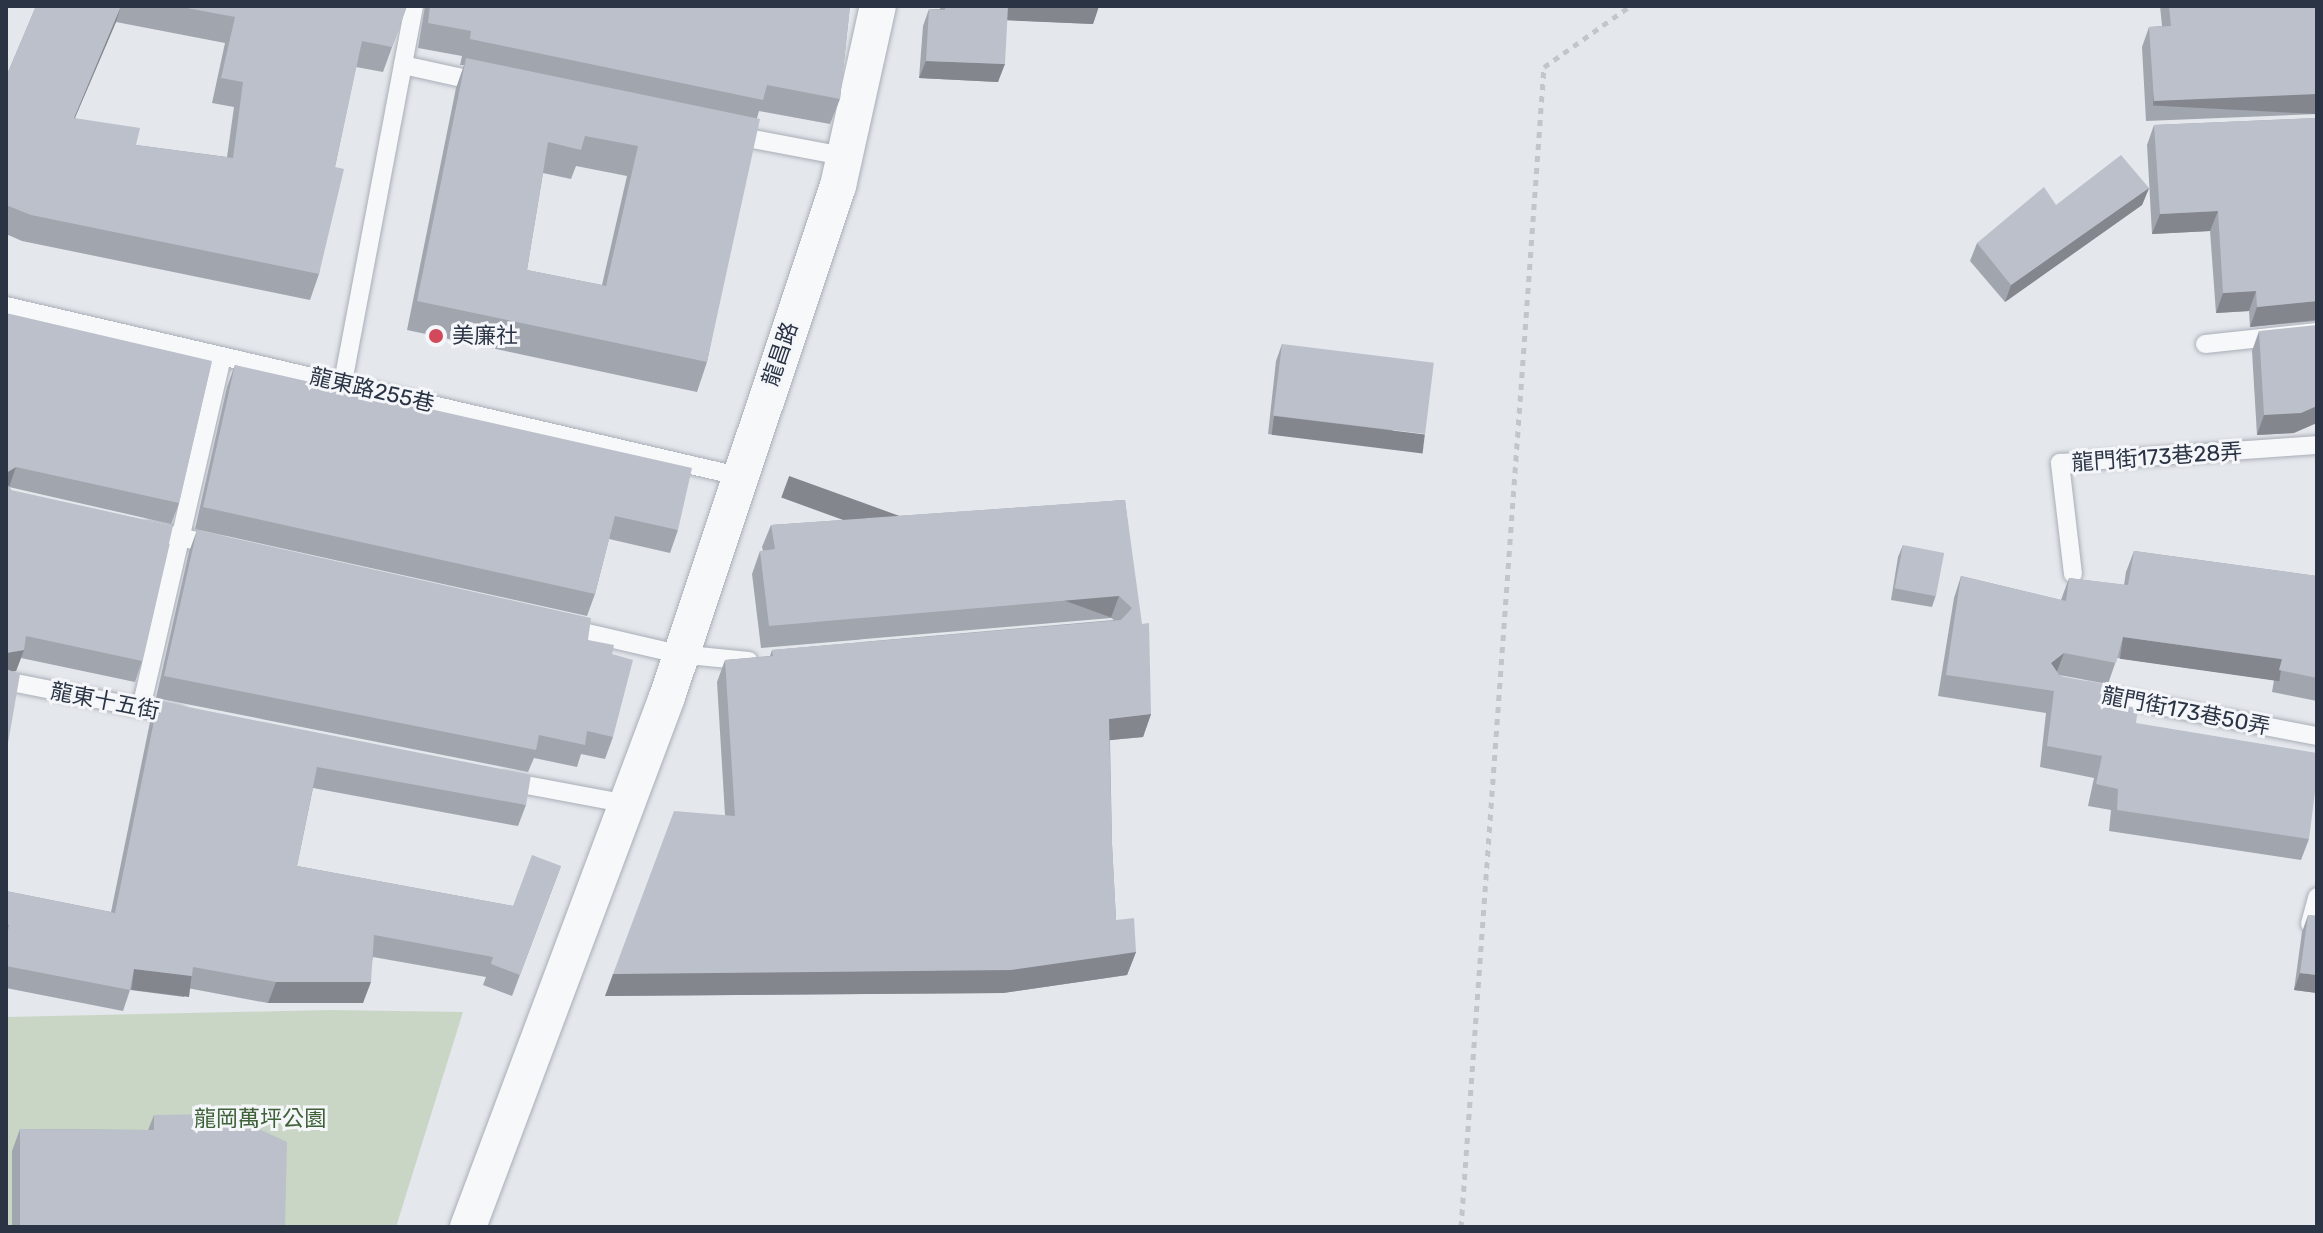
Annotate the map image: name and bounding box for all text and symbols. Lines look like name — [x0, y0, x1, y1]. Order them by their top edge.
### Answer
street label: 龍昌路 — [757, 319, 803, 389]
place label: 美廉社 — [452, 323, 518, 349]
marker: 美廉社 — [427, 327, 445, 345]
street label: 龍東路255巷 — [307, 363, 437, 417]
street label: 龍門街173巷28弄 — [2071, 438, 2243, 476]
street label: 龍東十五街 — [48, 678, 162, 724]
street label: 龍門街173巷50弄 — [2100, 682, 2272, 740]
park label: 龍岡萬坪公園 — [194, 1106, 326, 1132]

